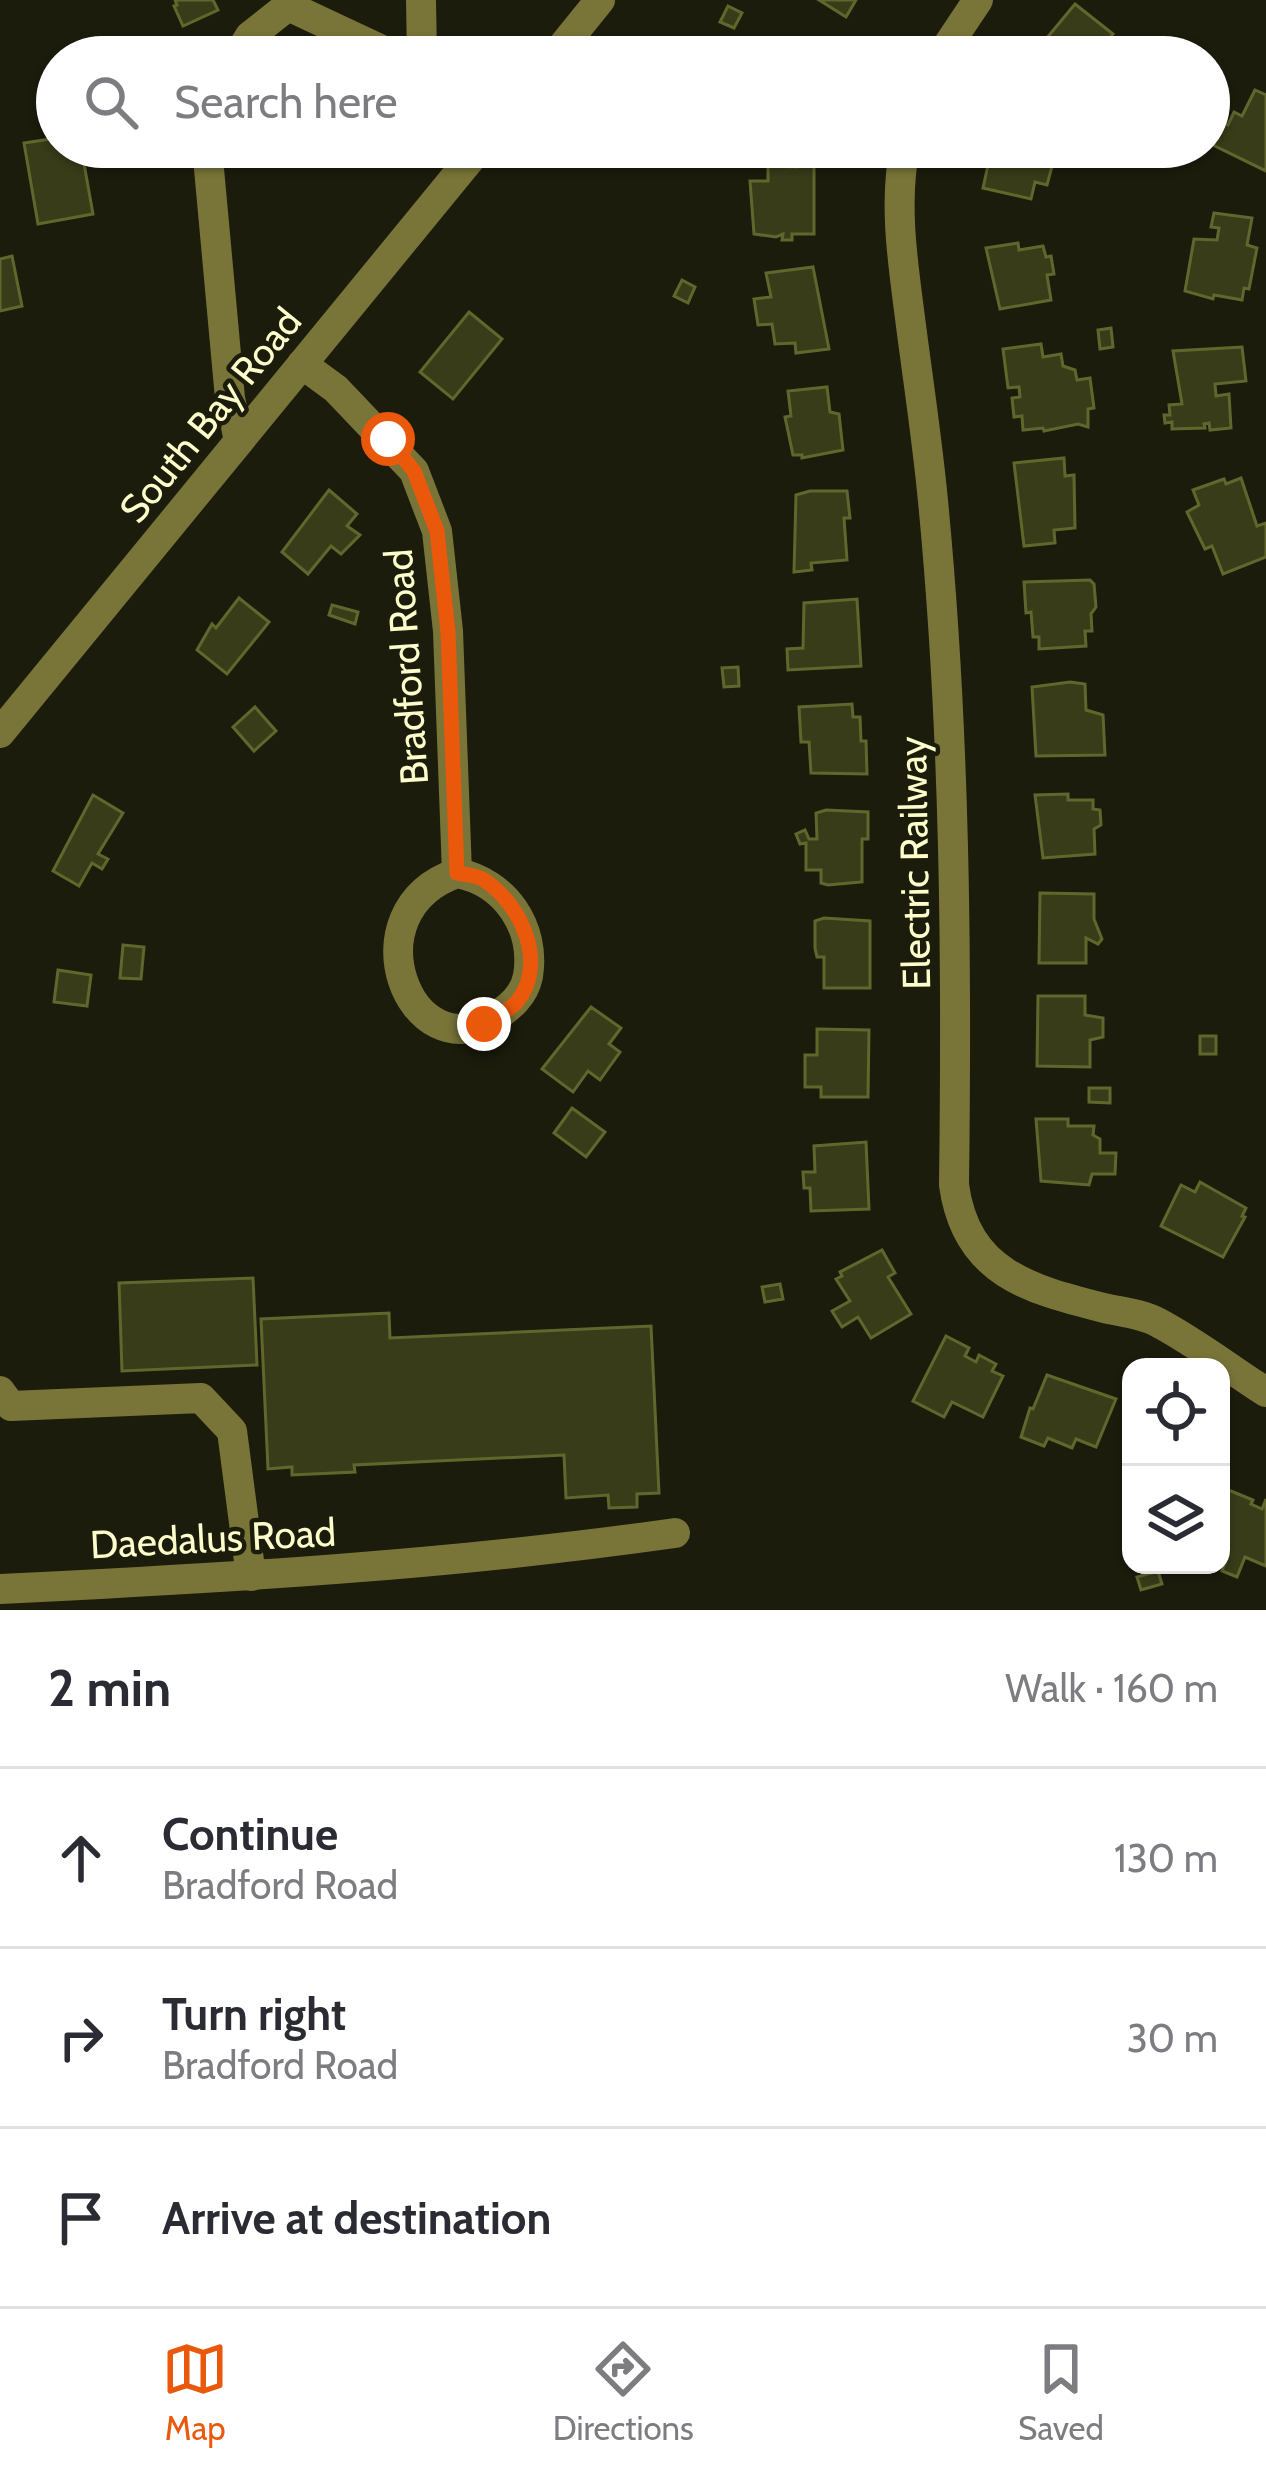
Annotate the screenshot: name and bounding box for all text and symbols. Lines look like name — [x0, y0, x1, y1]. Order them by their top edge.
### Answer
search box — [36, 36, 1230, 168]
icon: search — [78, 69, 144, 135]
text: Search here — [174, 75, 398, 129]
street label: South Bay Road — [109, 298, 311, 532]
route start — [361, 412, 415, 466]
street label: Bradford Road — [374, 547, 438, 787]
street label: Electric Railway — [888, 736, 940, 990]
route end — [457, 997, 511, 1051]
map controls — [1122, 1358, 1230, 1574]
button: locate — [1122, 1358, 1230, 1466]
button: layers — [1122, 1466, 1230, 1574]
street label: Daedalus Road — [89, 1508, 337, 1568]
text: 2 min — [48, 1657, 171, 1719]
text: Walk · 160 m — [1005, 1664, 1218, 1712]
text: Continue — [162, 1807, 338, 1861]
icon: ahead — [48, 1825, 114, 1891]
text: 130 m — [1114, 1834, 1218, 1882]
text: Bradford Road — [162, 1861, 398, 1909]
text: Turn right — [162, 1987, 346, 2041]
icon: right — [48, 2005, 114, 2071]
text: 30 m — [1127, 2014, 1218, 2062]
text: Bradford Road — [162, 2041, 398, 2089]
icon: arrive — [48, 2185, 114, 2251]
text: Arrive at destination — [162, 2191, 551, 2245]
tab: Map — [162, 2336, 228, 2448]
tab: Directions — [553, 2336, 694, 2448]
tab: Saved — [1018, 2336, 1104, 2448]

